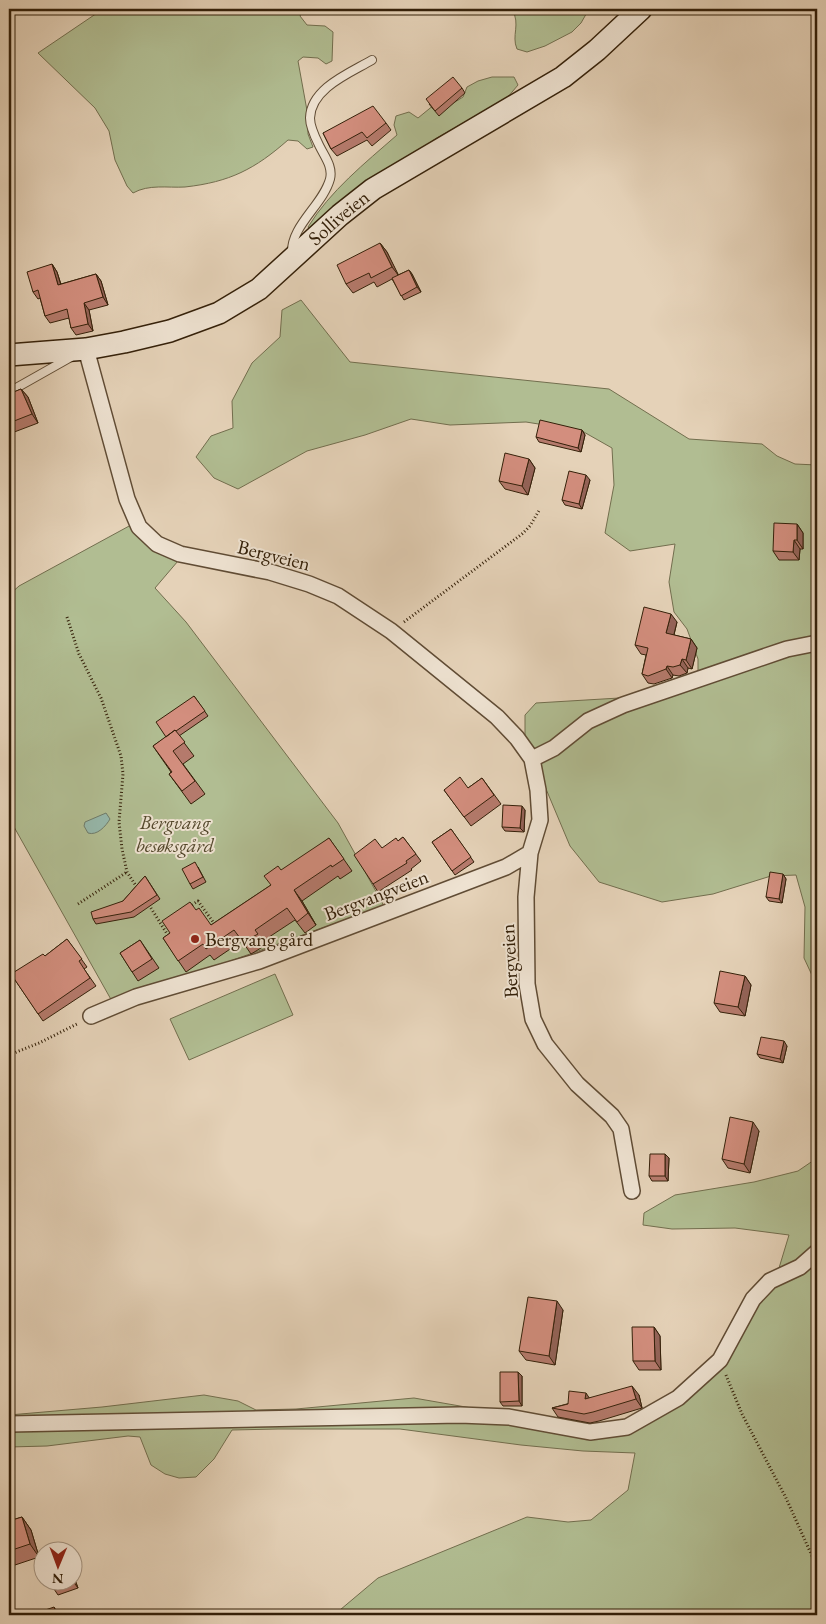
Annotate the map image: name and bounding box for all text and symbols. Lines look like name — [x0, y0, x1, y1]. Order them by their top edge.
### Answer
street label: Solliveien — [302, 184, 375, 251]
street label: Bergveien — [235, 533, 314, 577]
park label: Bergvang besøksgård — [136, 809, 215, 858]
street label: Bergvangveien — [320, 863, 432, 927]
street label: Bergveien — [494, 923, 524, 999]
place label: Bergvang gård — [205, 926, 314, 952]
marker: Bergvang gård — [189, 933, 201, 945]
north arrow — [32, 1542, 82, 1592]
text: N — [51, 1570, 64, 1588]

